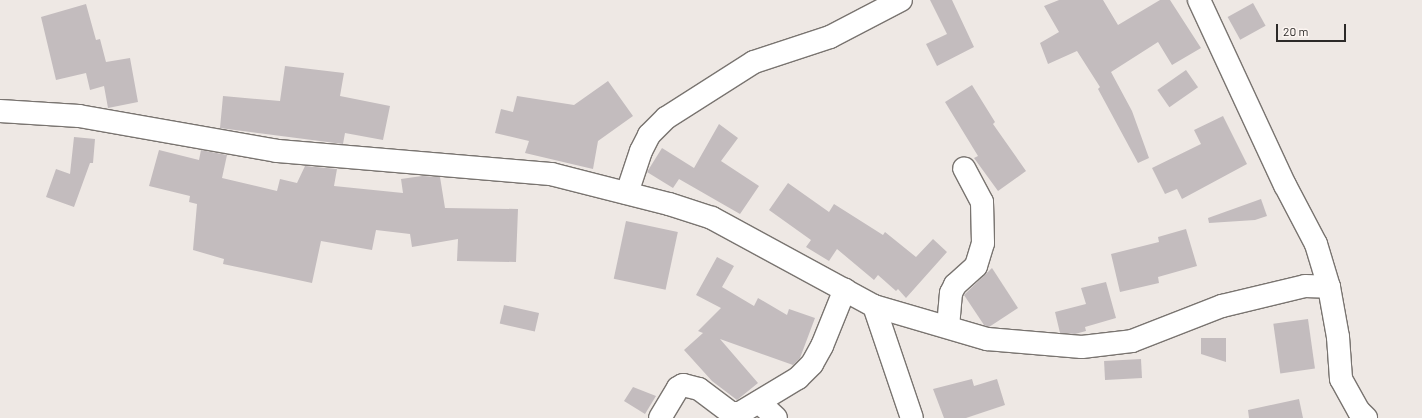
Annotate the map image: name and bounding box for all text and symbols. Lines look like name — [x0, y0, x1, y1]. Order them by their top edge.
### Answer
scale bar — [1278, 16, 1348, 42]
text: 20 m — [1283, 24, 1309, 38]

